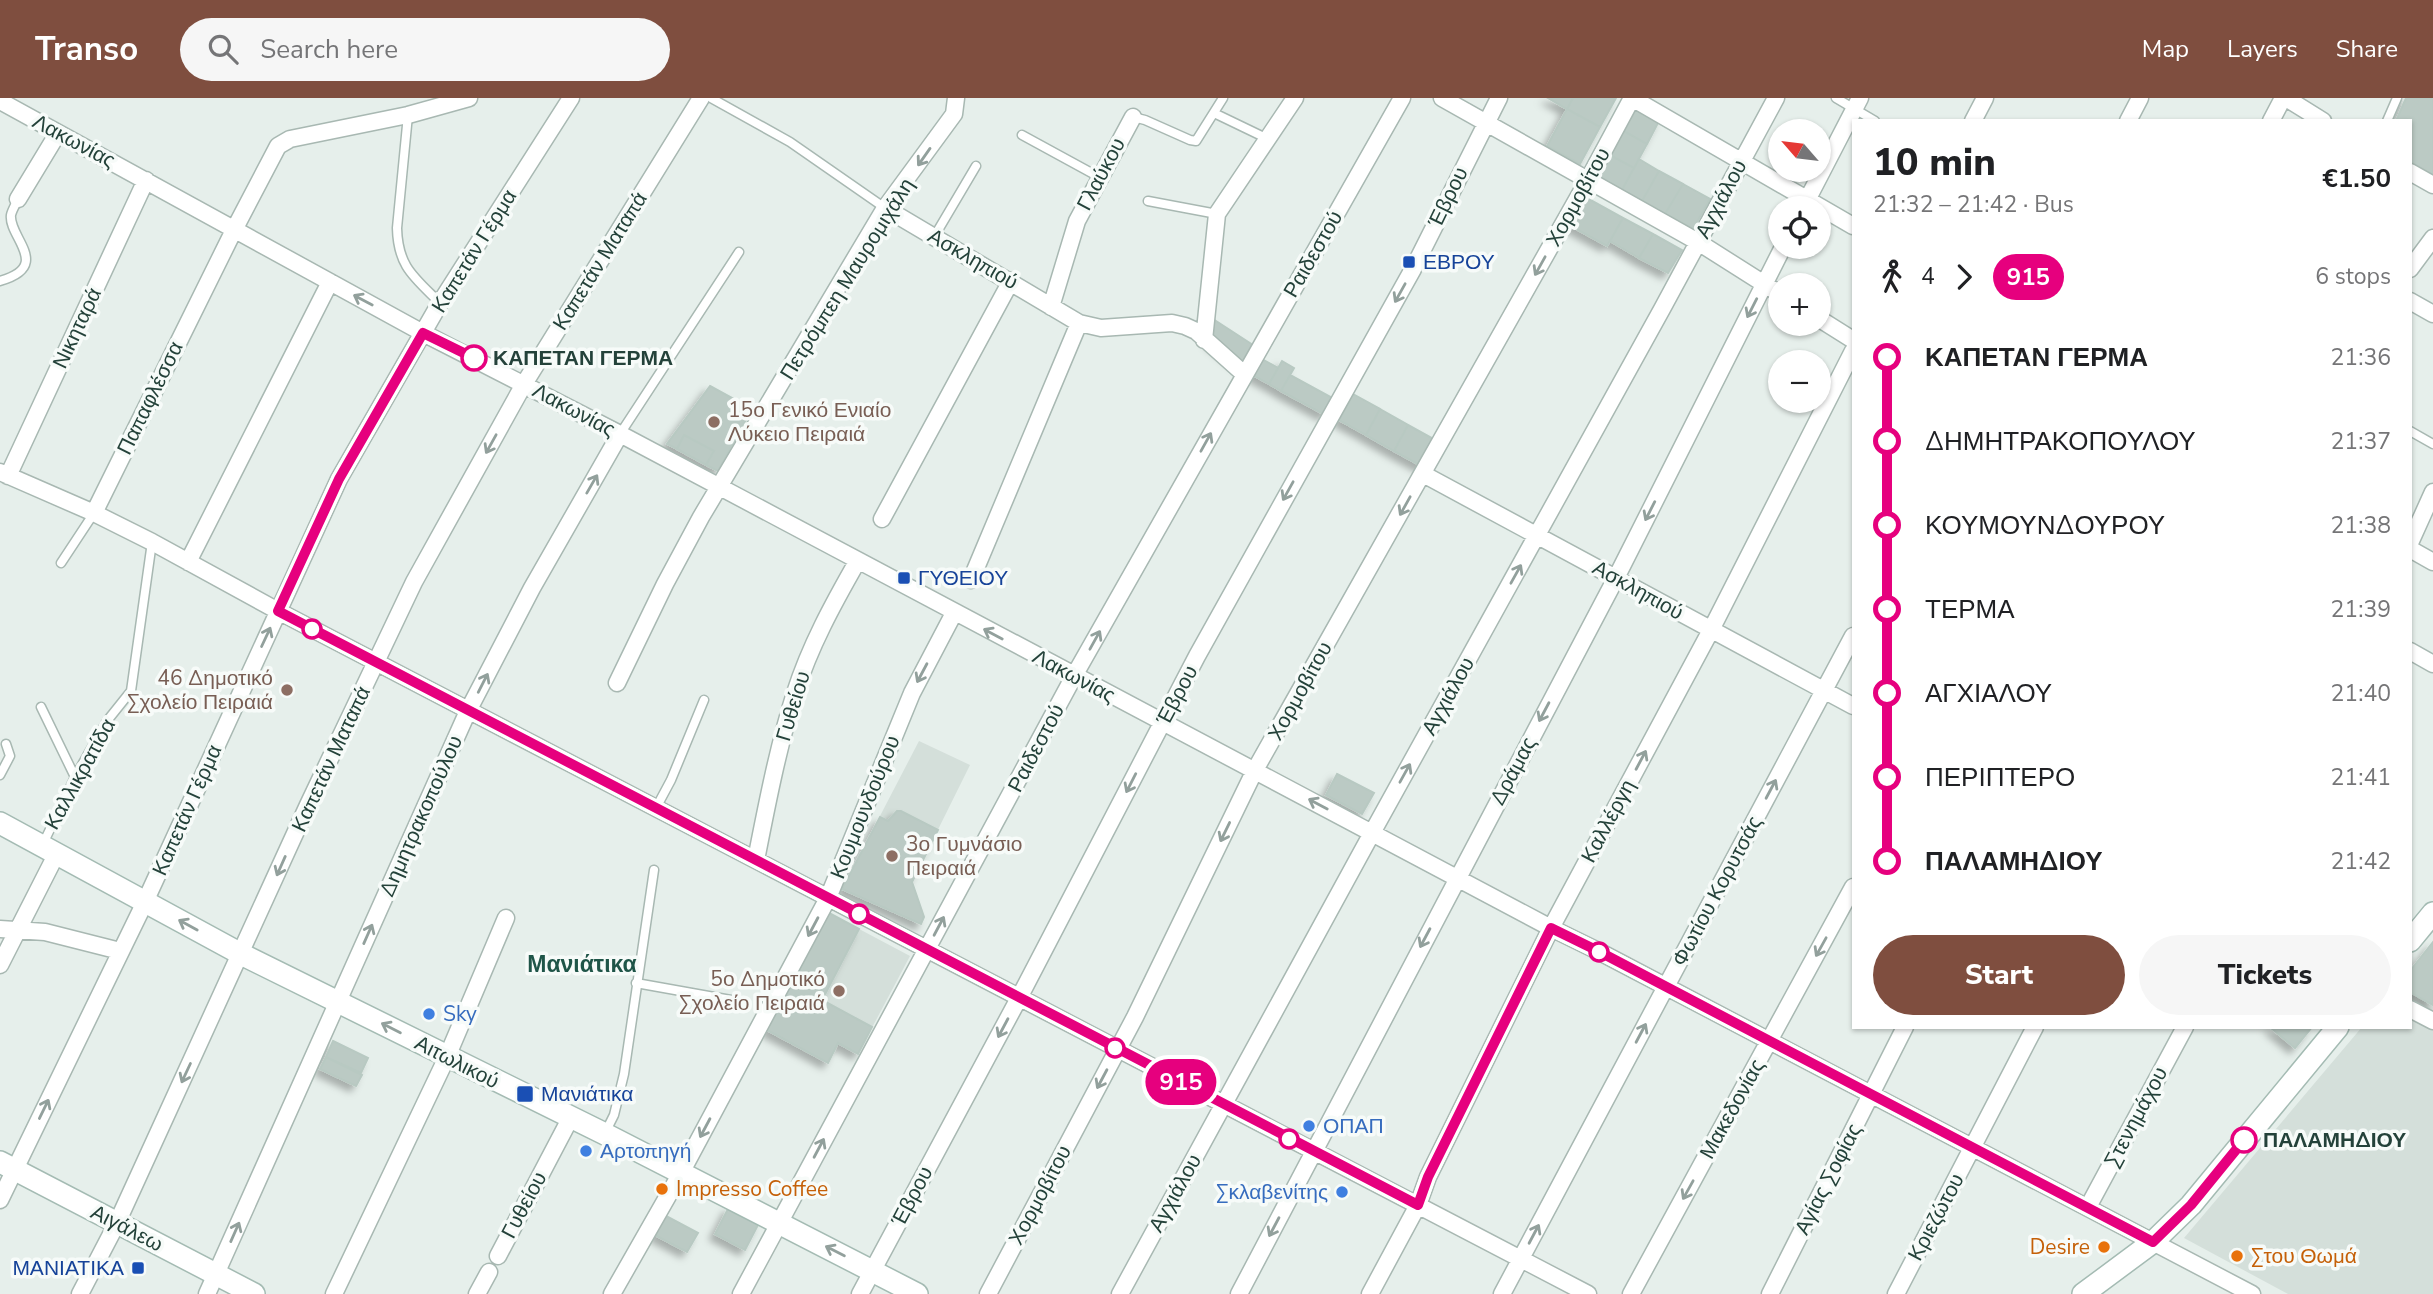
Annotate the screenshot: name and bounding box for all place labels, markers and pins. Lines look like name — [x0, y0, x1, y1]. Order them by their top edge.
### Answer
place label: ΕΒΡΟΥ — [1423, 248, 1495, 276]
marker: ΕΒΡΟΥ — [1401, 254, 1417, 270]
place label: ΚΑΠΕΤΑΝ ΓΕΡΜΑ — [493, 344, 673, 372]
marker: ΚΑΠΕΤΑΝ ΓΕΡΜΑ — [461, 345, 487, 371]
place label: 15ο Γενικό Ενιαίο Λύκειο Πειραιά — [728, 396, 891, 448]
marker: 15ο Γενικό Ενιαίο Λύκειο Πειραιά — [706, 414, 722, 430]
place label: ΓΥΘΕΙΟΥ — [918, 564, 1008, 592]
marker: ΓΥΘΕΙΟΥ — [896, 570, 912, 586]
unlabelled marker — [302, 619, 322, 639]
place label: 46 Δημοτικό Σχολείο Πειραιά — [127, 664, 273, 716]
marker: 46 Δημοτικό Σχολείο Πειραιά — [279, 682, 295, 698]
place label: 3ο Γυμνάσιο Πειραιά — [906, 830, 1022, 882]
marker: 3ο Γυμνάσιο Πειραιά — [884, 848, 900, 864]
unlabelled marker — [849, 904, 869, 924]
unlabelled marker — [1589, 942, 1609, 962]
place label: 5ο Δημοτικό Σχολείο Πειραιά — [679, 965, 825, 1017]
marker: 5ο Δημοτικό Σχολείο Πειραιά — [831, 983, 847, 999]
place label: Sky — [443, 1000, 477, 1028]
marker: Sky — [421, 1006, 437, 1022]
unlabelled marker — [1105, 1038, 1125, 1058]
place label: Μανιάτικα — [541, 1080, 633, 1108]
marker: Μανιάτικα — [515, 1084, 535, 1104]
place label: ΟΠΑΠ — [1323, 1112, 1384, 1140]
marker: ΟΠΑΠ — [1301, 1118, 1317, 1134]
place label: ΠΑΛΑΜΗΔΙΟΥ — [2263, 1126, 2406, 1154]
marker: ΠΑΛΑΜΗΔΙΟΥ — [2231, 1127, 2257, 1153]
unlabelled marker — [1279, 1129, 1299, 1149]
place label: Αρτοπηγή — [600, 1137, 692, 1165]
marker: Αρτοπηγή — [578, 1143, 594, 1159]
place label: Impresso Coffee — [676, 1175, 828, 1203]
place label: Σκλαβενίτης — [1216, 1178, 1328, 1206]
marker: Impresso Coffee — [654, 1181, 670, 1197]
marker: Σκλαβενίτης — [1334, 1184, 1350, 1200]
place label: Desire — [2030, 1233, 2090, 1261]
marker: Desire — [2096, 1239, 2112, 1255]
place label: Στου Θωμά — [2251, 1242, 2357, 1270]
marker: Στου Θωμά — [2229, 1248, 2245, 1264]
place label: ΜΑΝΙΑΤΙΚΑ — [12, 1254, 124, 1282]
marker: ΜΑΝΙΑΤΙΚΑ — [130, 1260, 146, 1276]

